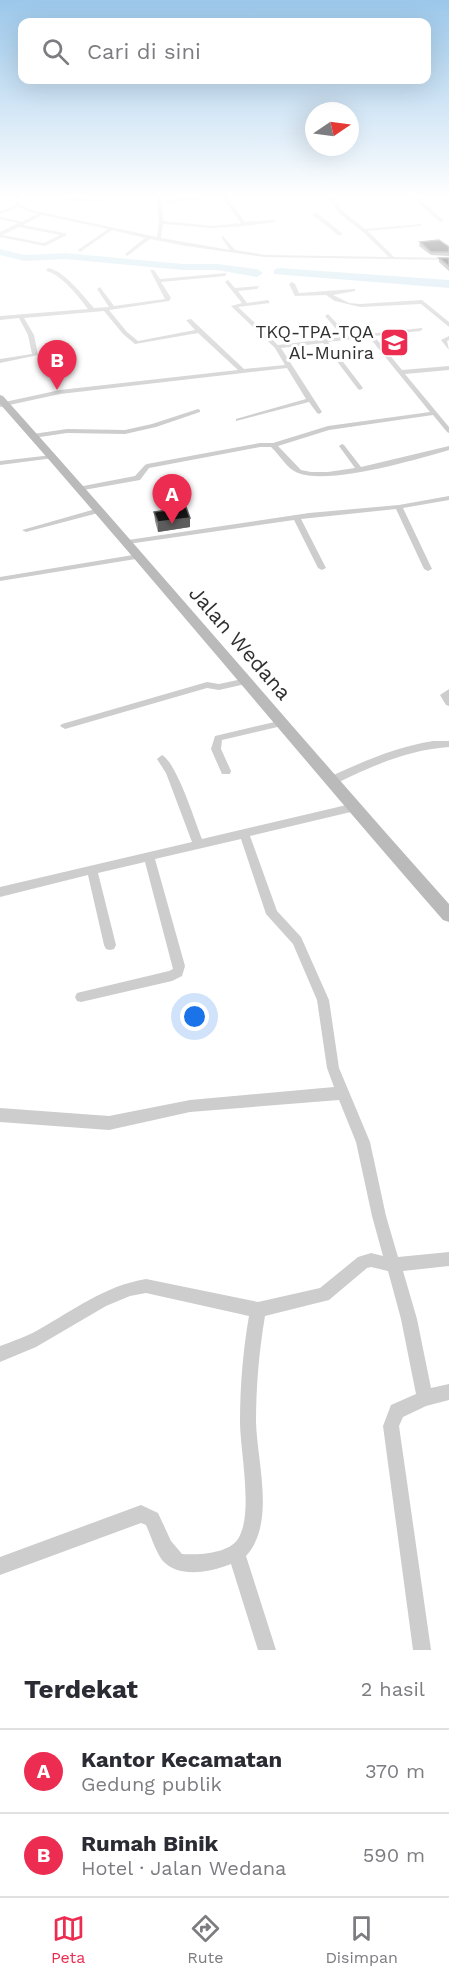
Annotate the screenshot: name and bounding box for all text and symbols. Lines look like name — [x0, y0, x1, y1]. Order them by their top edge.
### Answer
search box — [18, 18, 431, 84]
icon: search — [39, 35, 72, 68]
text: Cari di sini — [87, 39, 201, 64]
north arrow — [305, 102, 359, 156]
place label: TKQ-TPA-TQA Al-Munira — [255, 321, 374, 363]
school or university icon: TKQ-TPA-TQA Al-Munira — [379, 326, 411, 358]
pin: B — [38, 340, 76, 390]
pin: A — [152, 474, 192, 524]
street label: Jalan Wedana — [184, 581, 297, 705]
your location — [180, 1002, 209, 1031]
text: Terdekat — [24, 1674, 138, 1704]
text: 2 hasil — [361, 1677, 425, 1701]
text: Kantor Kecamatan — [81, 1747, 282, 1772]
text: A — [37, 1759, 50, 1783]
text: 370 m — [365, 1759, 425, 1783]
text: Gedung publik — [81, 1772, 222, 1796]
text: Rumah Binik — [81, 1831, 218, 1856]
text: B — [37, 1843, 50, 1867]
text: 590 m — [363, 1843, 425, 1867]
text: Hotel · Jalan Wedana — [81, 1856, 286, 1880]
tab: Peta — [51, 1912, 85, 1967]
tab: Rute — [187, 1912, 223, 1967]
tab: Disimpan — [325, 1912, 398, 1967]

